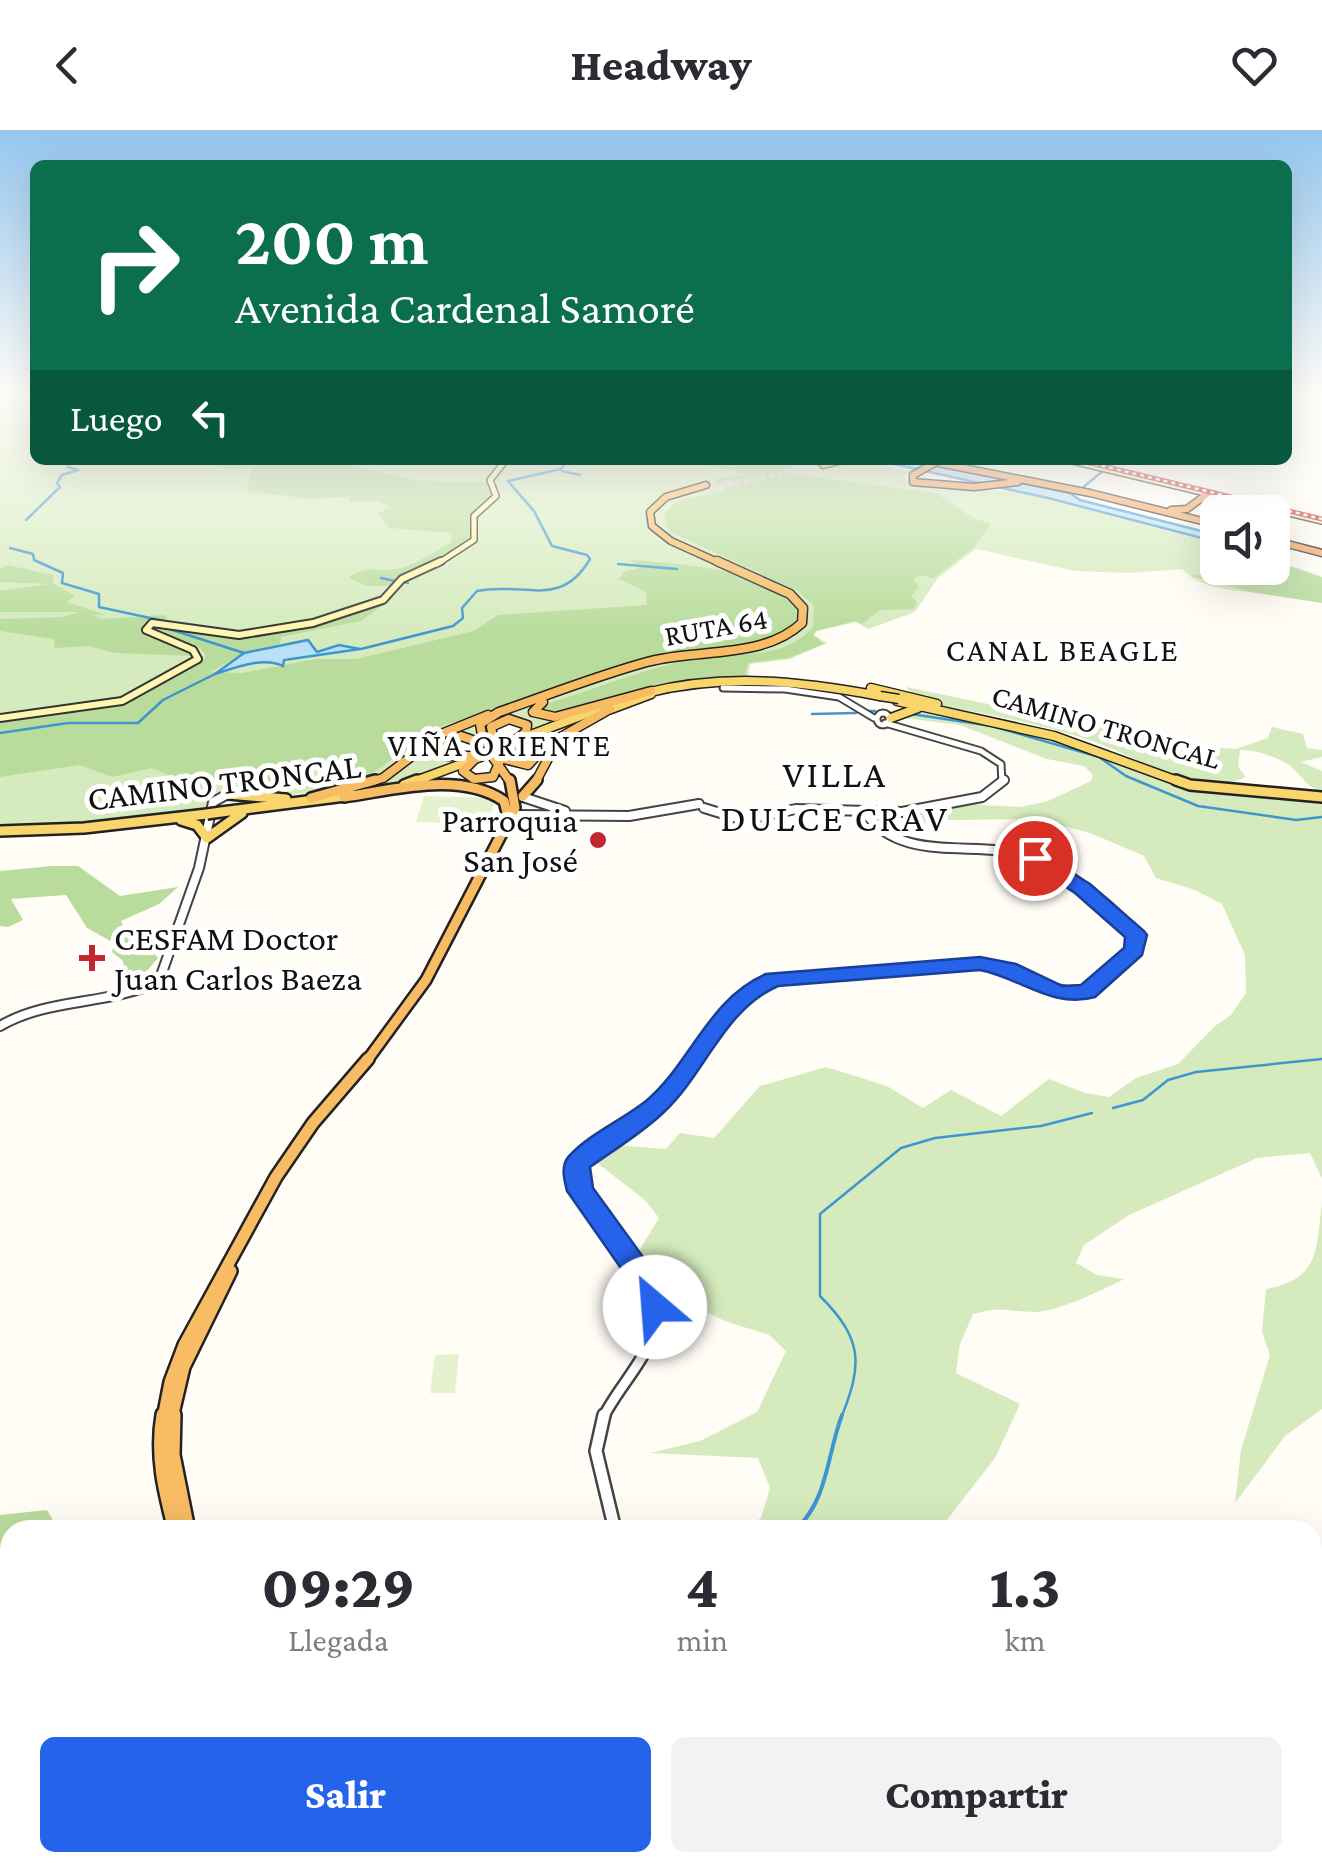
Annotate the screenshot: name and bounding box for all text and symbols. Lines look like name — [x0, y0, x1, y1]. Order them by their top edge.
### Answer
icon: back — [40, 38, 95, 93]
icon: heart — [1227, 38, 1282, 93]
text: Headway — [570, 40, 752, 90]
icon: right — [70, 200, 200, 330]
text: 200 m — [235, 201, 428, 279]
text: Avenida Cardenal Samoré — [235, 283, 695, 333]
icon: left — [183, 390, 238, 445]
text: Luego — [70, 397, 163, 439]
map controls — [1200, 495, 1290, 585]
button: sound — [1200, 495, 1290, 585]
street label: RUTA 64 — [662, 601, 770, 652]
district label: CANAL BEAGLE — [946, 632, 1180, 668]
street label: CAMINO TRONCAL — [988, 678, 1224, 775]
district label: VIÑA ORIENTE — [387, 727, 613, 763]
street label: CAMINO TRONCAL — [85, 746, 363, 819]
district label: VILLA DULCE CRAV — [721, 753, 949, 839]
place label: Parroquia San José — [441, 801, 578, 880]
pin — [993, 816, 1078, 901]
marker: Parroquia San José — [587, 829, 609, 851]
icon: arrive — [1008, 831, 1063, 886]
place label: CESFAM Doctor Juan Carlos Baeza — [111, 919, 362, 998]
marker: CESFAM Doctor Juan Carlos Baeza — [79, 945, 105, 971]
position arrow — [603, 1255, 707, 1359]
text: 09:29 — [262, 1553, 415, 1620]
text: 4 — [686, 1553, 719, 1620]
text: 1.3 — [990, 1553, 1060, 1620]
text: Llegada — [288, 1622, 388, 1658]
text: min — [677, 1622, 728, 1658]
text: km — [1004, 1622, 1045, 1658]
button: Salir — [40, 1737, 651, 1852]
button: Compartir — [671, 1737, 1282, 1852]

